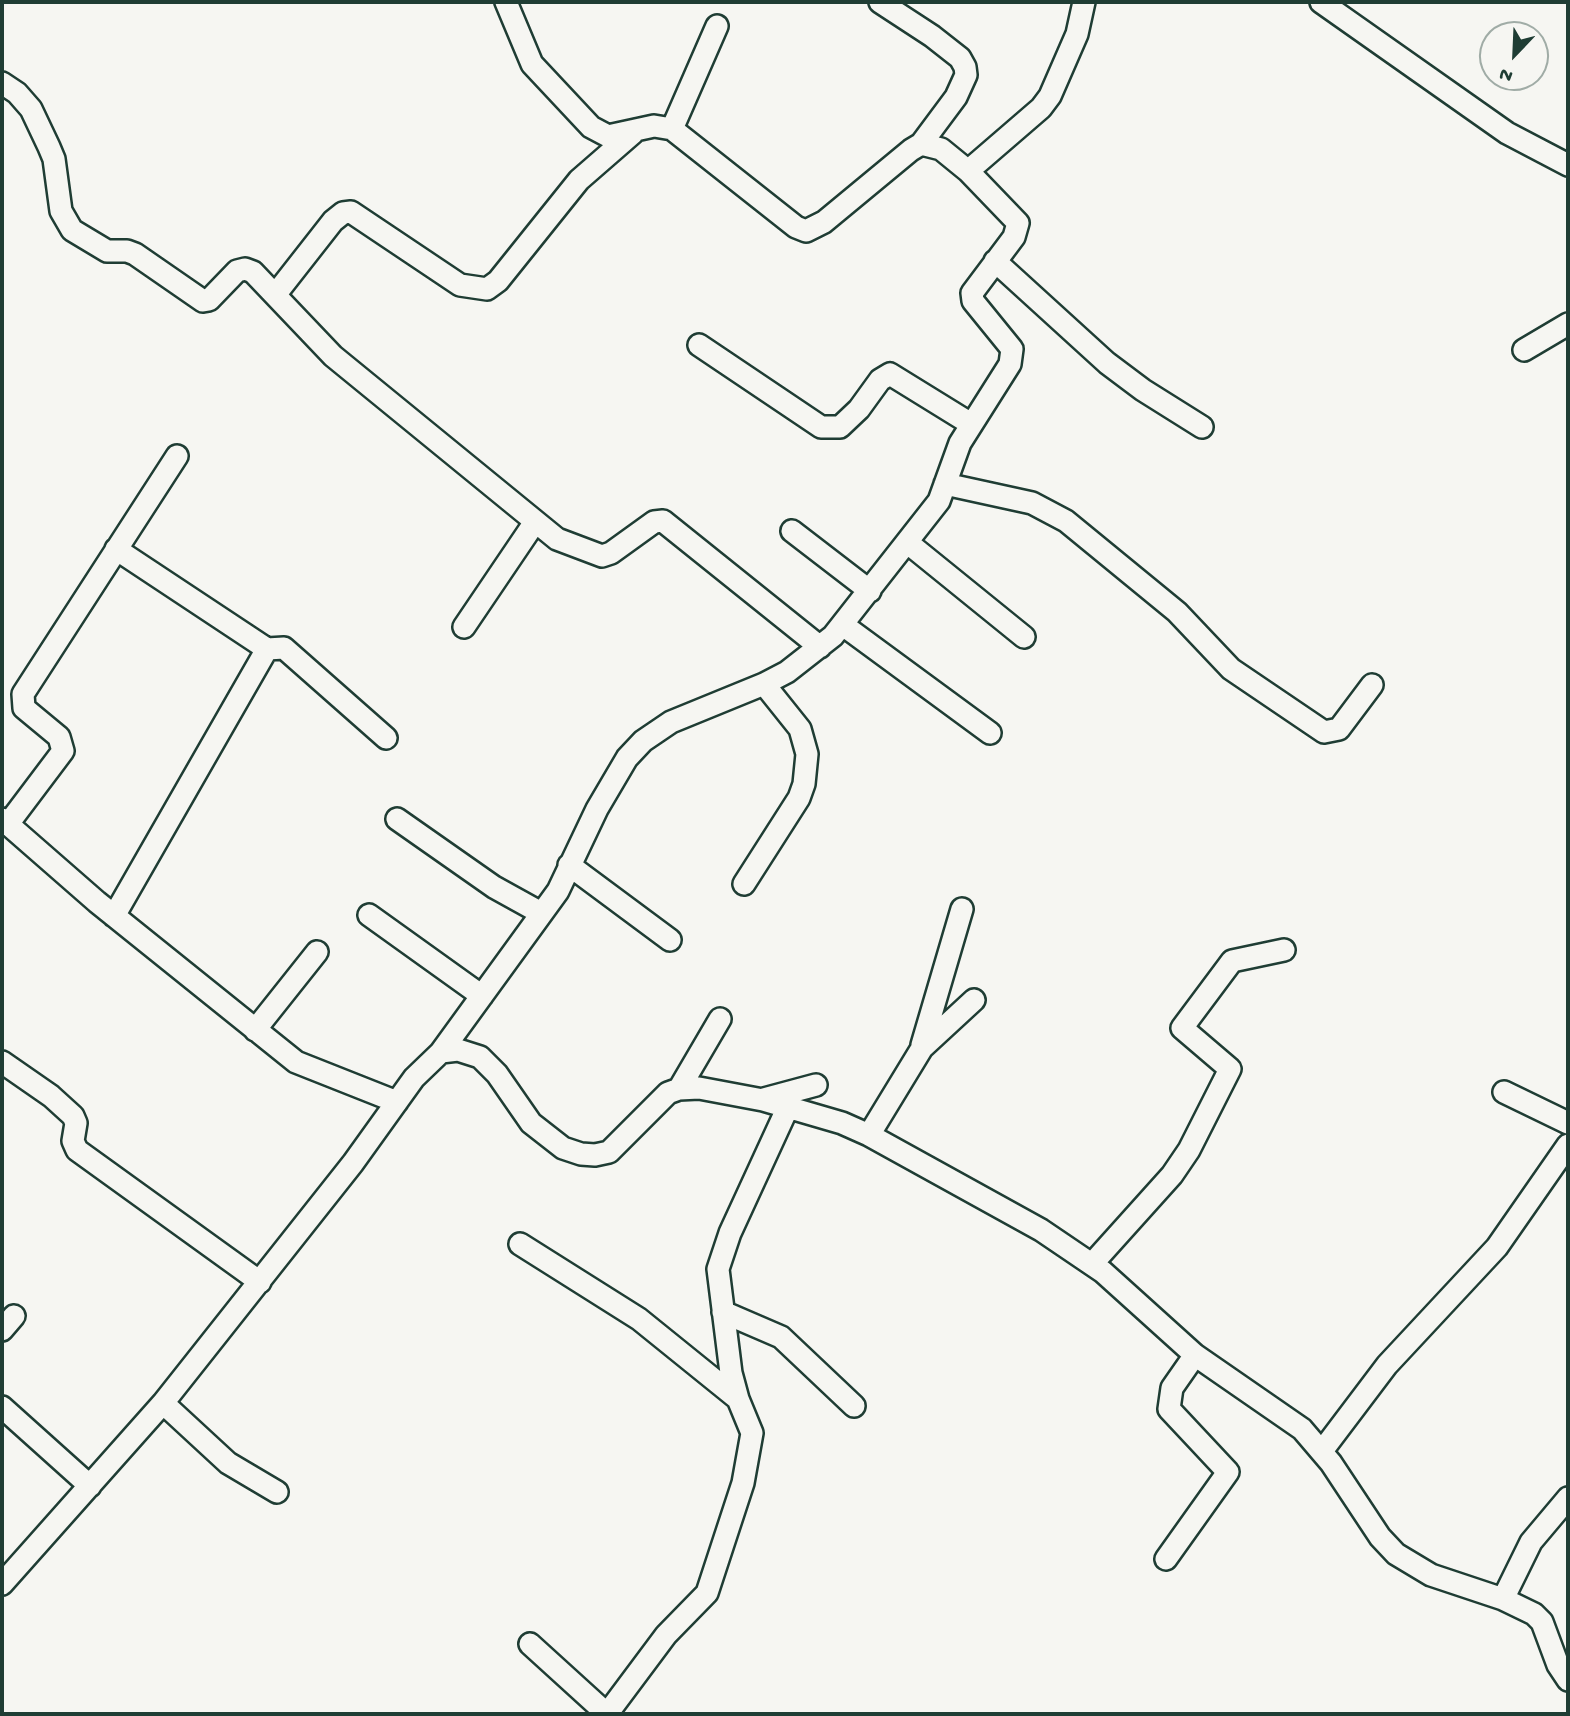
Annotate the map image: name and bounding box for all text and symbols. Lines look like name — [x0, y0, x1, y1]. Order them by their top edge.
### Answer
north arrow — [1479, 21, 1549, 91]
text: N — [1496, 61, 1517, 87]

